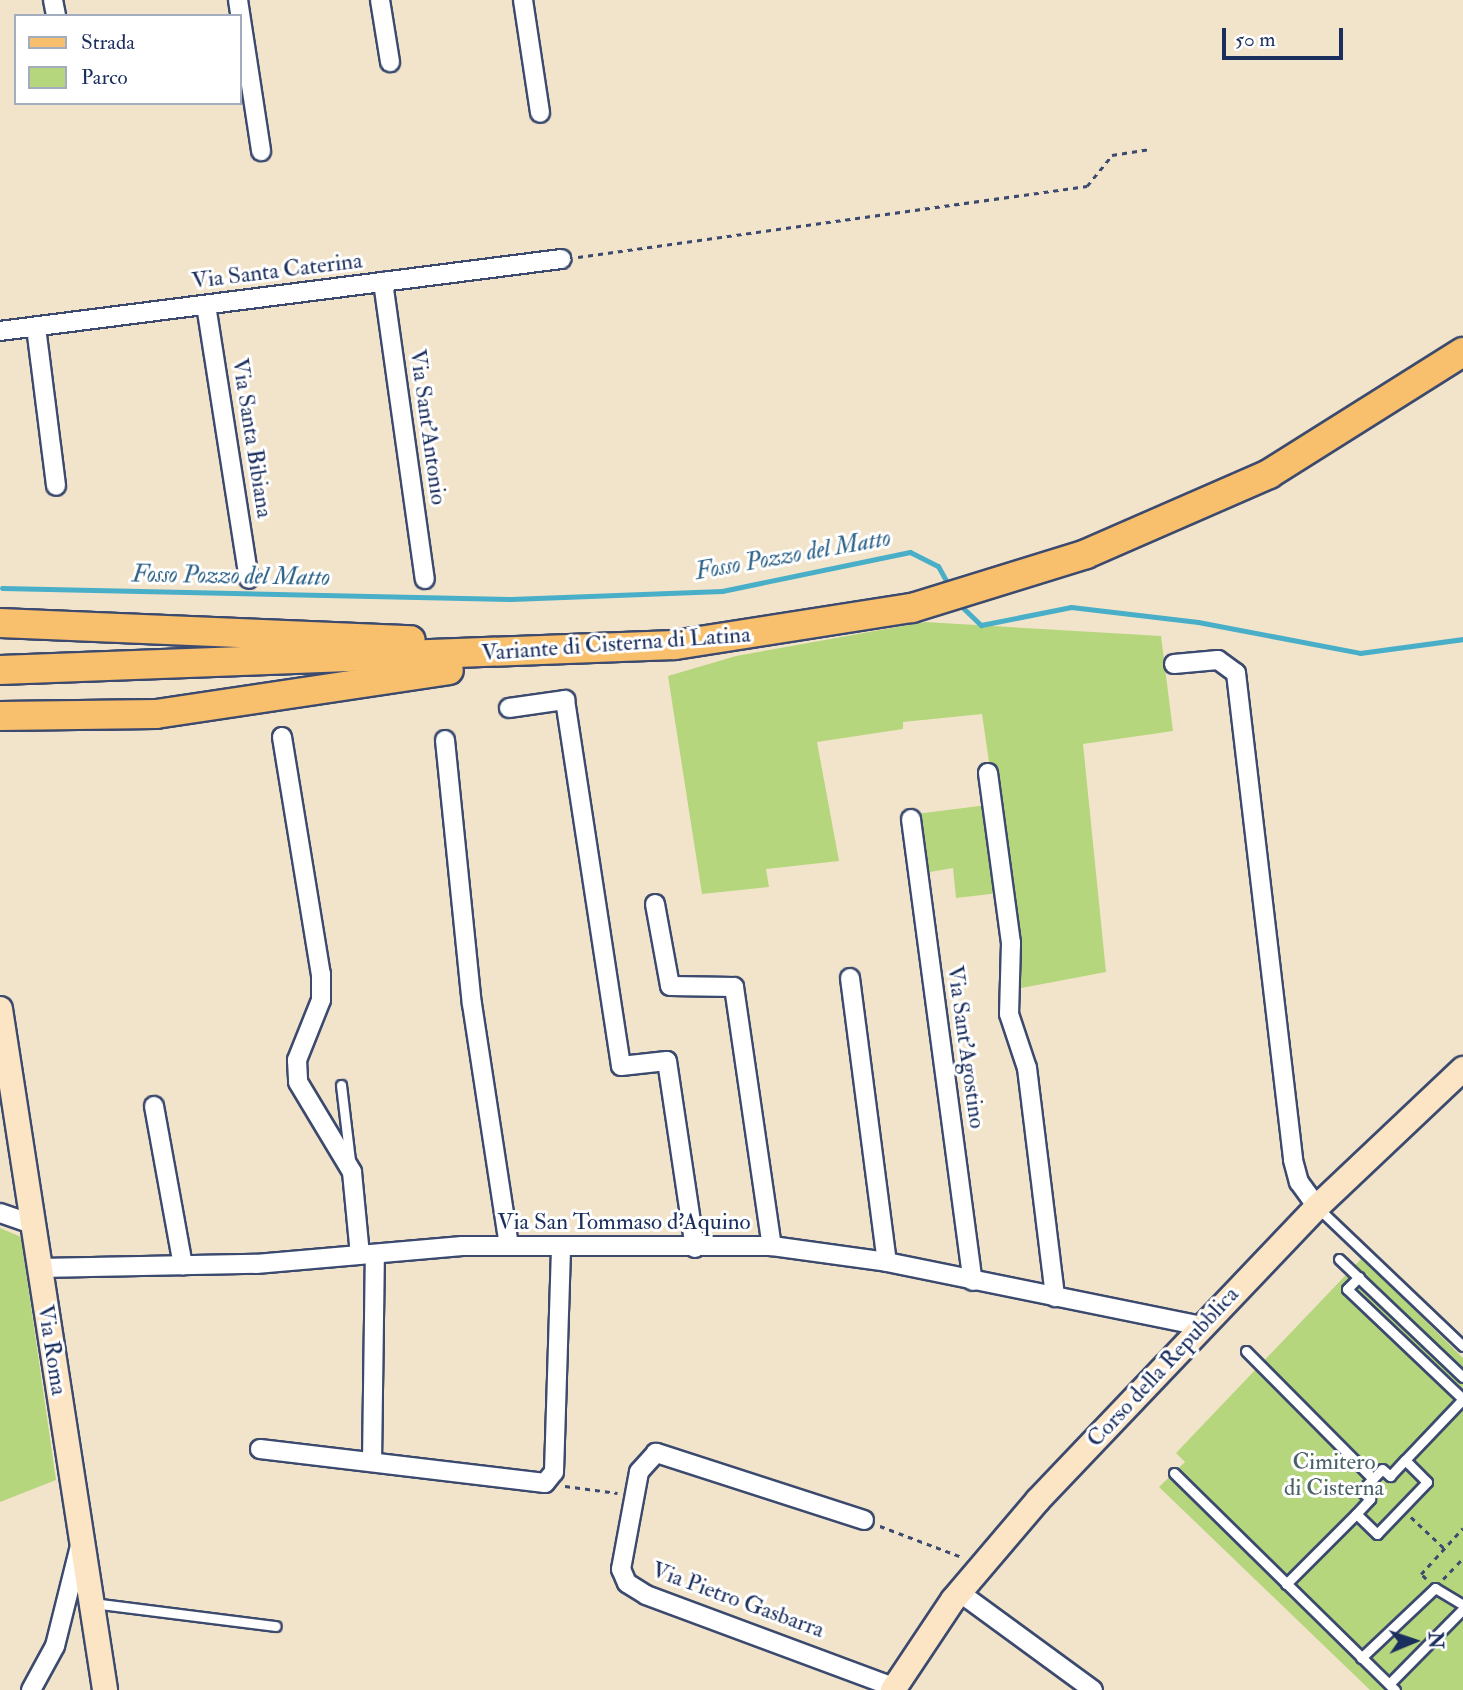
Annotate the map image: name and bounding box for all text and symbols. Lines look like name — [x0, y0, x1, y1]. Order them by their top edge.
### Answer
legend — [14, 14, 242, 105]
scale bar — [1225, 14, 1346, 58]
text: 50 m — [1235, 26, 1276, 53]
text: Strada — [81, 29, 135, 56]
text: Parco — [81, 64, 128, 91]
street label: Via Santa Caterina — [190, 247, 364, 295]
street label: Via Sant'Antonio — [403, 347, 453, 507]
street label: Via Santa Bibiana — [226, 356, 278, 520]
water label: Fosso Pozzo del Matto — [693, 524, 893, 586]
water label: Fosso Pozzo del Matto — [132, 560, 330, 592]
street label: Variante di Cisterna di Latina — [481, 621, 751, 667]
street label: Via Sant'Agostino — [941, 964, 991, 1130]
street label: Via San Tommaso d'Aquino — [497, 1208, 751, 1236]
street label: Corso della Repubblica — [1081, 1281, 1245, 1453]
street label: Via Roma — [31, 1303, 73, 1397]
park label: Cimitero di Cisterna — [1284, 1448, 1384, 1502]
street label: Via Pietro Gasbarra — [648, 1556, 828, 1644]
north arrow — [1379, 1606, 1449, 1676]
text: N — [1423, 1631, 1447, 1649]

